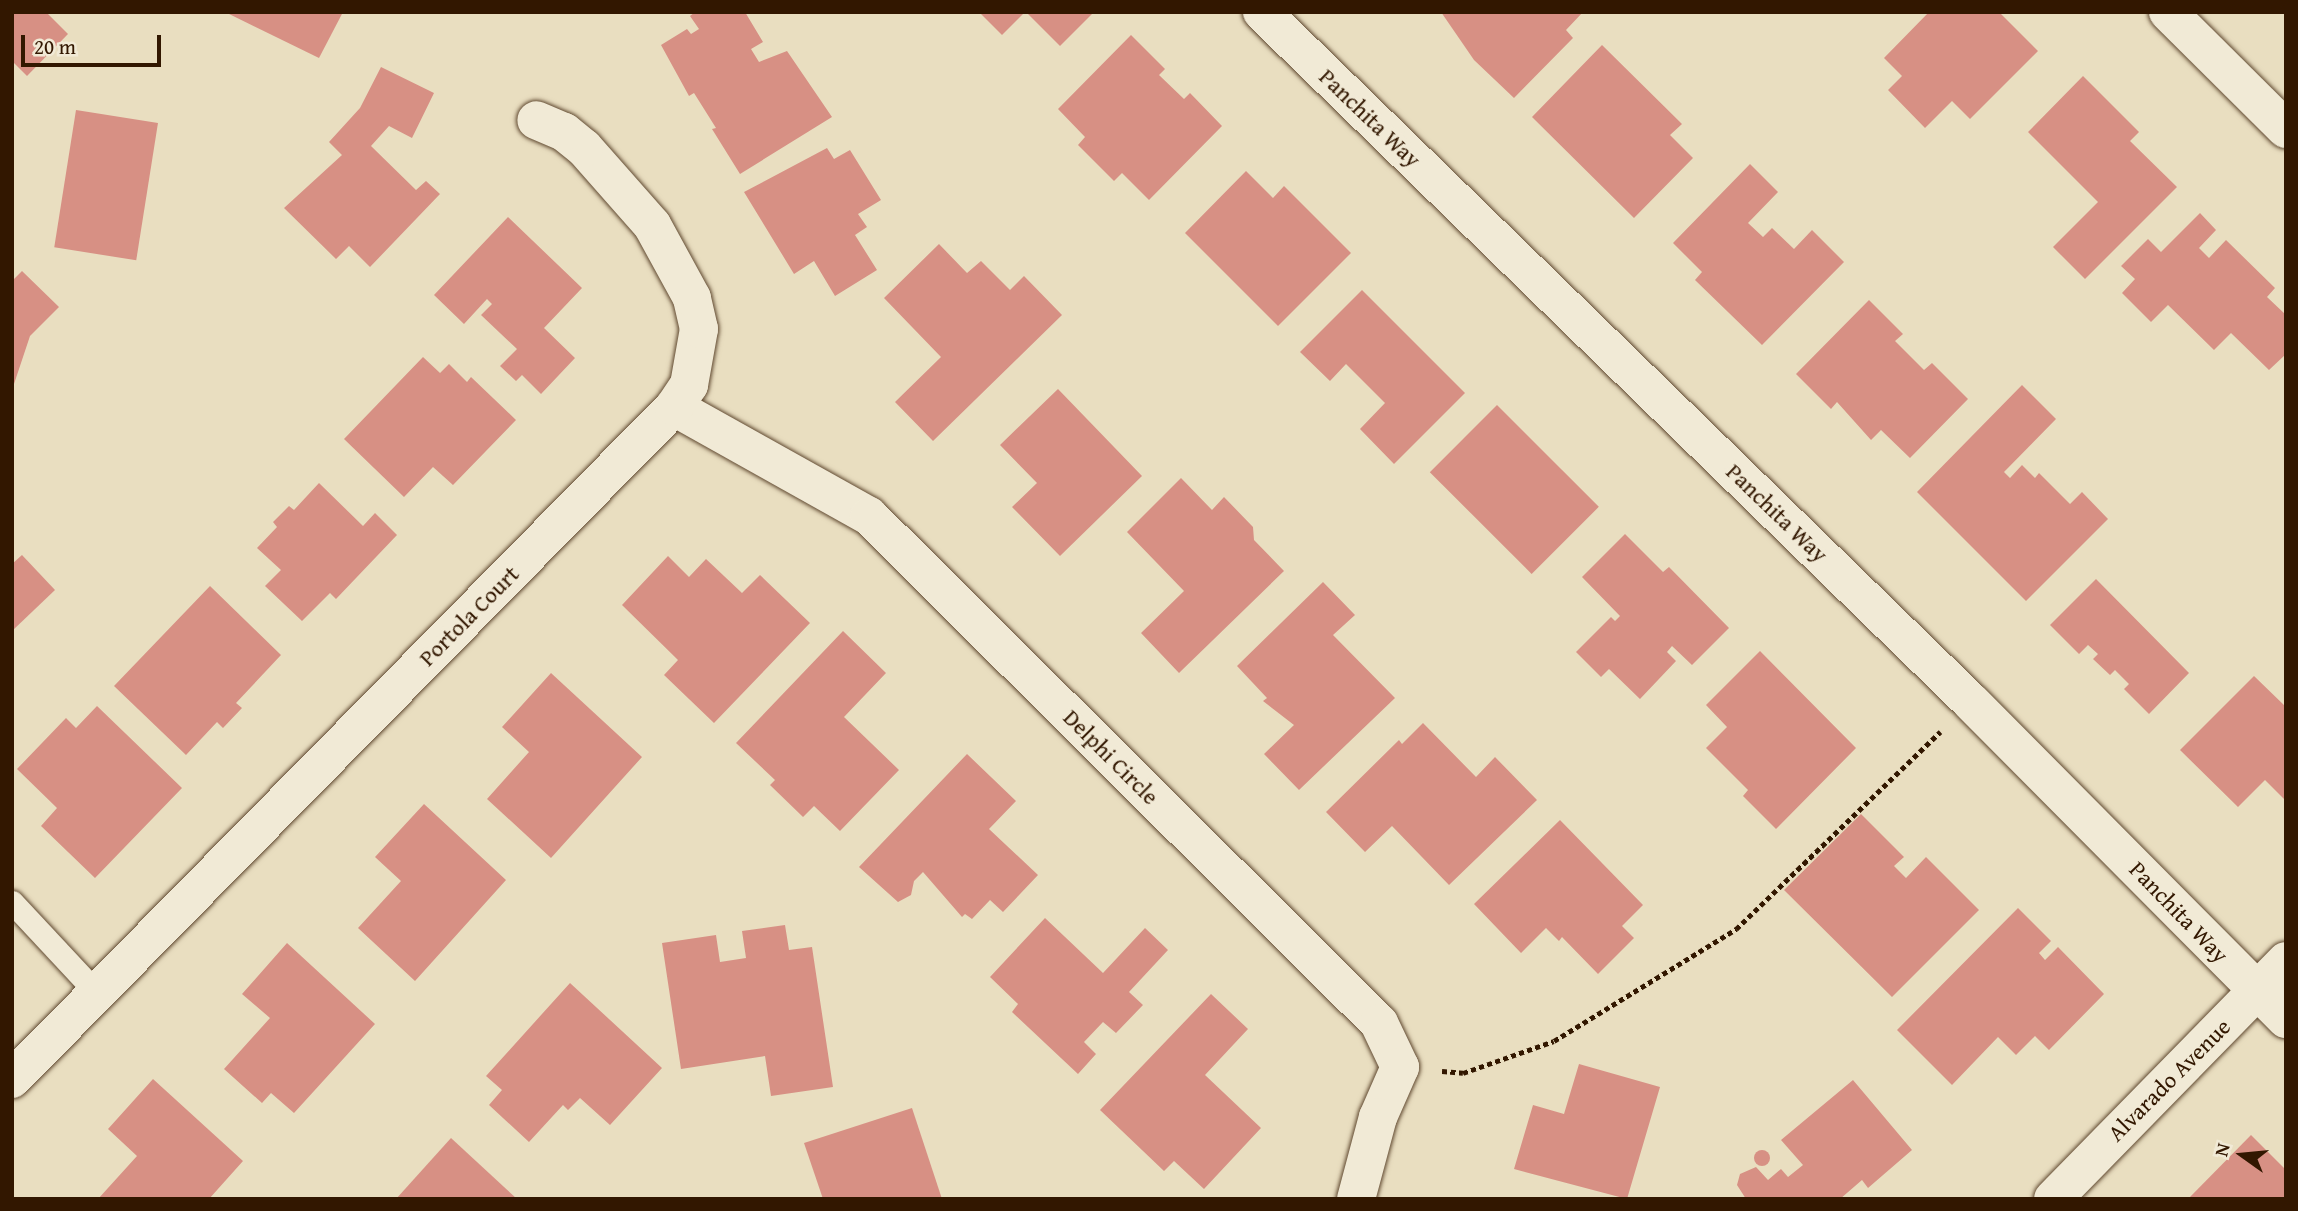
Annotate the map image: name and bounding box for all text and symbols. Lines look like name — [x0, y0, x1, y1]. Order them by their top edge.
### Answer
scale bar — [24, 21, 164, 65]
text: 20 m — [34, 31, 76, 62]
street label: Panchita Way — [1314, 63, 1426, 173]
street label: Panchita Way — [1721, 458, 1833, 568]
street label: Portola Court — [413, 560, 525, 672]
street label: Delphi Circle — [1058, 704, 1164, 810]
street label: Panchita Way — [2124, 856, 2234, 968]
street label: Alvarado Avenue — [2102, 1013, 2236, 1147]
north arrow — [2207, 1120, 2277, 1190]
text: N — [2207, 1140, 2237, 1159]

